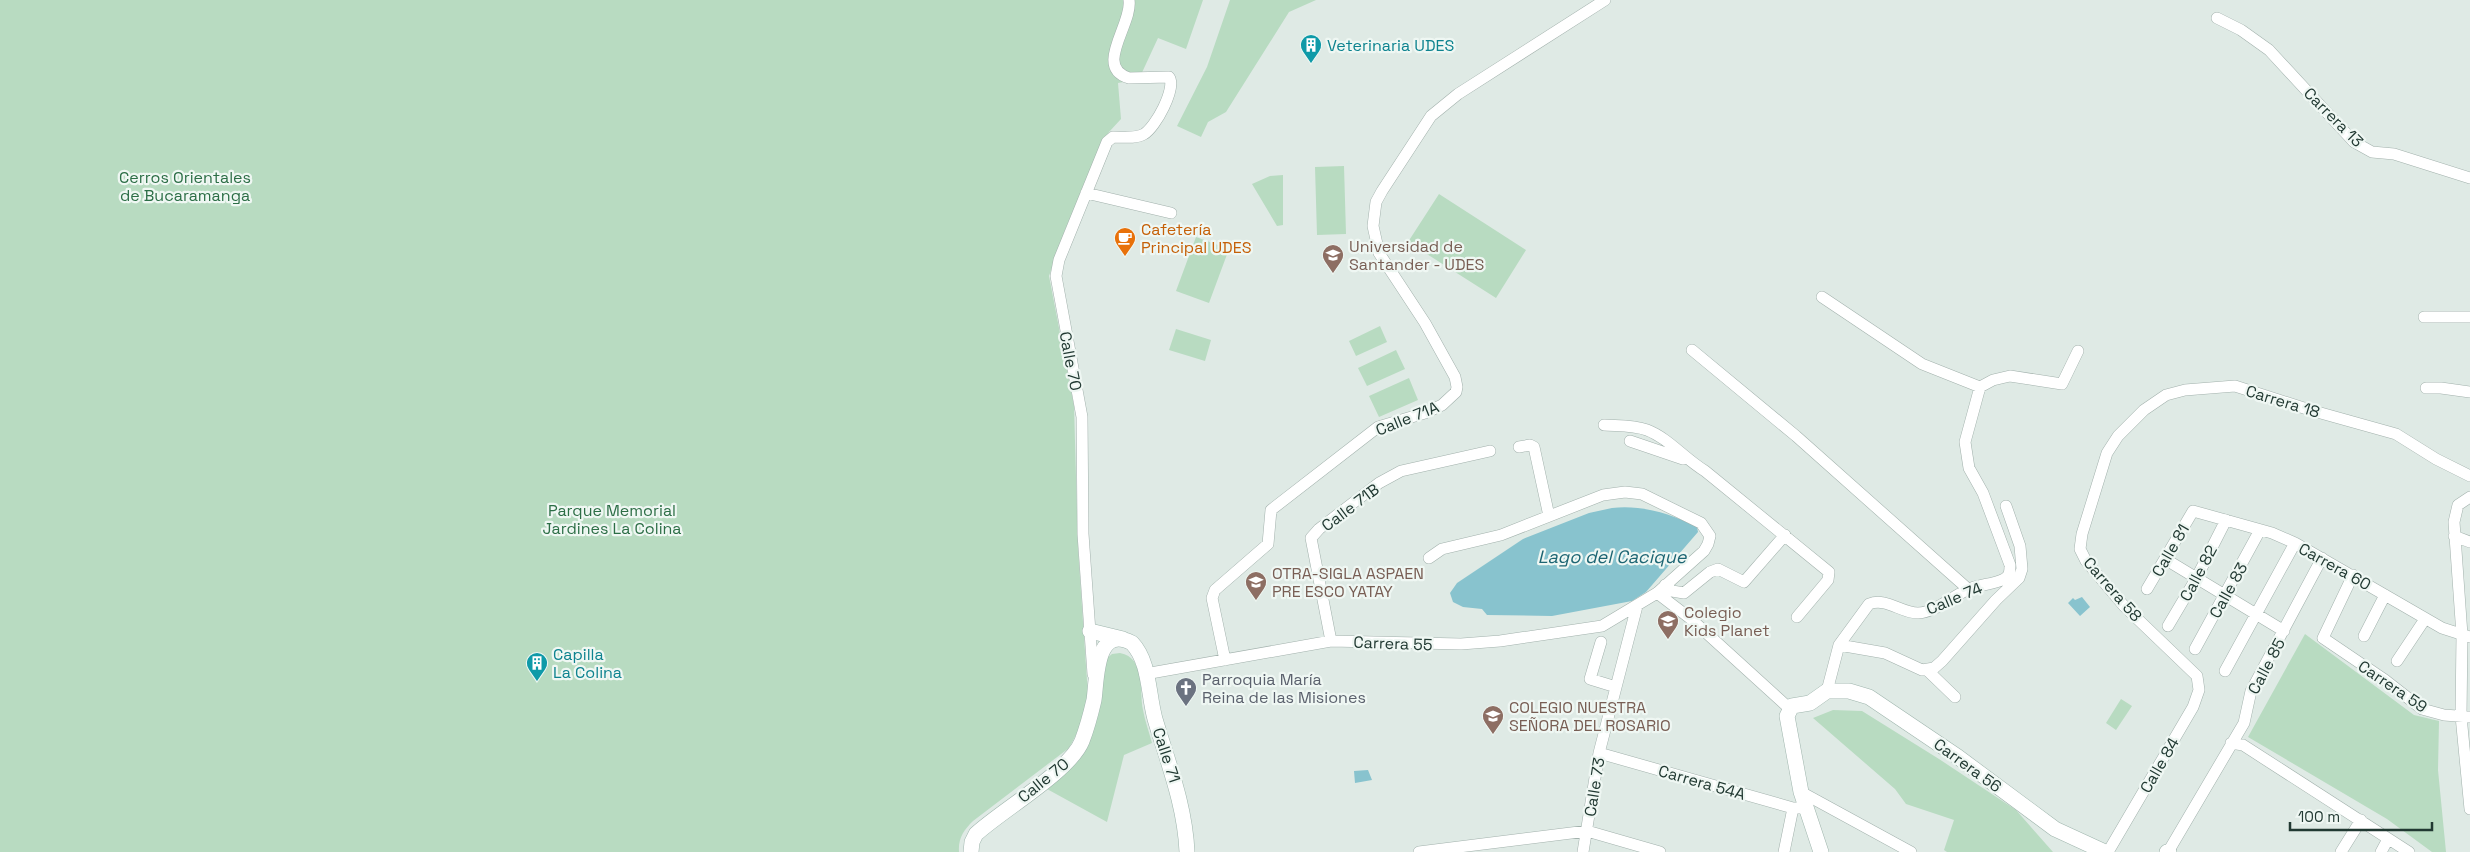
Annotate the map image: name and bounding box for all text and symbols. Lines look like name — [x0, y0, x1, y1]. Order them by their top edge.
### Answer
building icon: Veterinaria UDES — [1299, 33, 1323, 64]
place label: Veterinaria UDES — [1327, 35, 1455, 56]
street label: Carrera 13 — [2299, 83, 2368, 152]
park label: Cerros Orientales de Bucaramanga — [119, 167, 251, 206]
place label: Cafetería Principal UDES — [1141, 219, 1252, 258]
cafe icon: Cafetería Principal UDES — [1113, 226, 1137, 257]
place label: Universidad de Santander - UDES — [1349, 236, 1485, 275]
school or university icon: Universidad de Santander - UDES — [1321, 243, 1345, 274]
street label: Calle 70 — [1054, 330, 1087, 393]
street label: Carrera 18 — [2243, 380, 2323, 423]
street label: Calle 71A — [1372, 396, 1442, 441]
street label: Calle 71B — [1317, 479, 1383, 536]
park label: Parque Memorial Jardines La Colina — [542, 500, 682, 539]
street label: Calle 81 — [2147, 520, 2194, 580]
street label: Carrera 60 — [2295, 538, 2375, 595]
street label: Calle 82 — [2175, 542, 2222, 605]
water label: Lago del Cacique — [1538, 545, 1688, 568]
street label: Carrera 58 — [2079, 552, 2147, 626]
street label: Calle 83 — [2205, 559, 2252, 622]
place label: OTRA-SIGLA ASPAEN PRE ESCO YATAY — [1272, 563, 1424, 602]
school or university icon: OTRA-SIGLA ASPAEN PRE ESCO YATAY — [1244, 570, 1268, 601]
street label: Calle 74 — [1923, 577, 1985, 620]
place label: Colegio Kids Planet — [1684, 602, 1770, 641]
school or university icon: Colegio Kids Planet — [1656, 609, 1680, 640]
street label: Carrera 55 — [1353, 632, 1433, 655]
street label: Calle 85 — [2243, 635, 2290, 698]
place label: Capilla La Colina — [553, 644, 622, 683]
building icon: Capilla La Colina — [525, 651, 549, 682]
street label: Carrera 59 — [2354, 656, 2431, 717]
place label: Parroquia María Reina de las Misiones — [1202, 669, 1366, 708]
church icon: Parroquia María Reina de las Misiones — [1174, 676, 1198, 707]
place label: COLEGIO NUESTRA SEÑORA DEL ROSARIO — [1509, 697, 1671, 736]
school or university icon: COLEGIO NUESTRA SEÑORA DEL ROSARIO — [1481, 704, 1505, 735]
street label: Calle 71 — [1148, 725, 1185, 785]
street label: Carrera 56 — [1930, 734, 2006, 797]
street label: Calle 84 — [2135, 734, 2184, 797]
street label: Calle 70 — [1013, 753, 1073, 807]
street label: Calle 73 — [1579, 756, 1610, 818]
street label: Carrera 54A — [1656, 760, 1748, 805]
scale bar — [2290, 800, 2432, 832]
text: 100 m — [2298, 807, 2340, 826]

